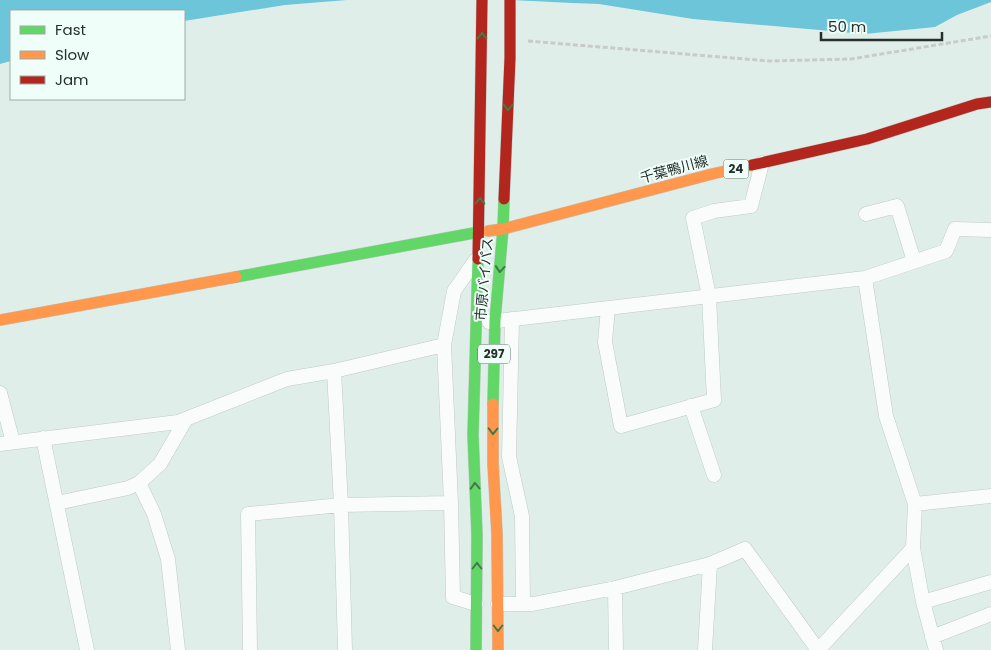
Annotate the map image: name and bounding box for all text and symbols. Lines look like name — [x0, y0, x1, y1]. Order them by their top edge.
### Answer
legend — [10, 10, 185, 100]
scale bar — [821, 10, 942, 42]
text: 50 m — [828, 16, 866, 37]
text: Fast — [55, 19, 86, 40]
one-way arrow — [476, 31, 487, 39]
text: Slow — [55, 44, 90, 65]
text: Jam — [55, 69, 89, 90]
one-way arrow — [503, 103, 514, 111]
street label: 千葉鴨川線 — [638, 150, 710, 188]
road number: 24 — [724, 160, 748, 178]
one-way arrow — [474, 197, 485, 205]
street label: 市原バイパス — [470, 236, 498, 322]
one-way arrow — [494, 265, 505, 273]
road number: 297 — [478, 344, 510, 364]
one-way arrow — [488, 428, 498, 435]
one-way arrow — [470, 482, 480, 490]
one-way arrow — [472, 562, 482, 570]
one-way arrow — [493, 625, 503, 633]

